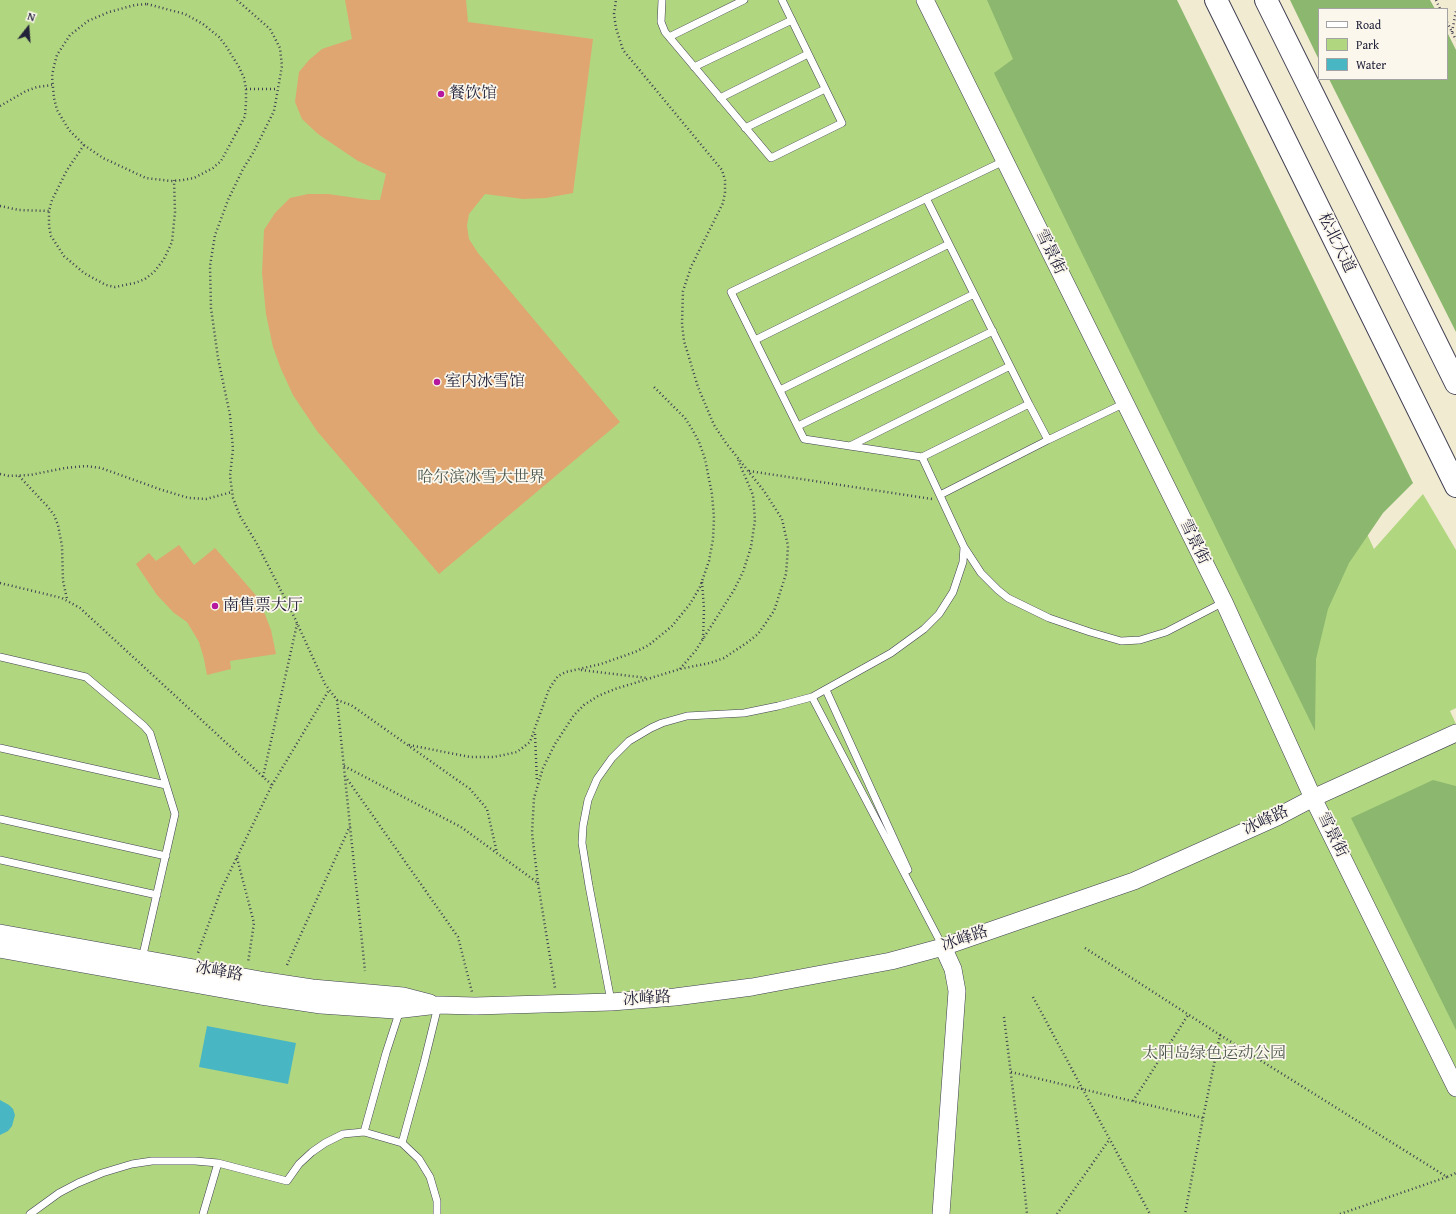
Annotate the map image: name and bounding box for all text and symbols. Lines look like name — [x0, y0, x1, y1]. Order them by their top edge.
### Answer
north arrow — [8, 8, 48, 48]
text: N — [26, 8, 37, 25]
legend — [1318, 8, 1448, 80]
text: Road — [1356, 16, 1381, 33]
text: Park — [1356, 36, 1379, 53]
text: Water — [1356, 56, 1386, 73]
place label: 餐饮馆 — [449, 84, 497, 104]
marker: 餐饮馆 — [436, 89, 446, 99]
street label: 松北大道 — [1313, 210, 1359, 276]
street label: 雪景街 — [1031, 226, 1069, 278]
place label: 室内冰雪馆 — [445, 372, 525, 392]
marker: 室内冰雪馆 — [432, 377, 442, 387]
park label: 哈尔滨冰雪大世界 — [417, 468, 545, 488]
street label: 雪景街 — [1175, 516, 1213, 568]
place label: 南售票大厅 — [223, 596, 303, 616]
marker: 南售票大厅 — [210, 601, 220, 611]
street label: 冰峰路 — [1240, 802, 1292, 840]
street label: 雪景街 — [1313, 809, 1351, 861]
street label: 冰峰路 — [939, 922, 991, 956]
street label: 冰峰路 — [194, 958, 244, 986]
street label: 冰峰路 — [622, 988, 672, 1010]
park label: 太阳岛绿色运动公园 — [1142, 1044, 1286, 1064]

